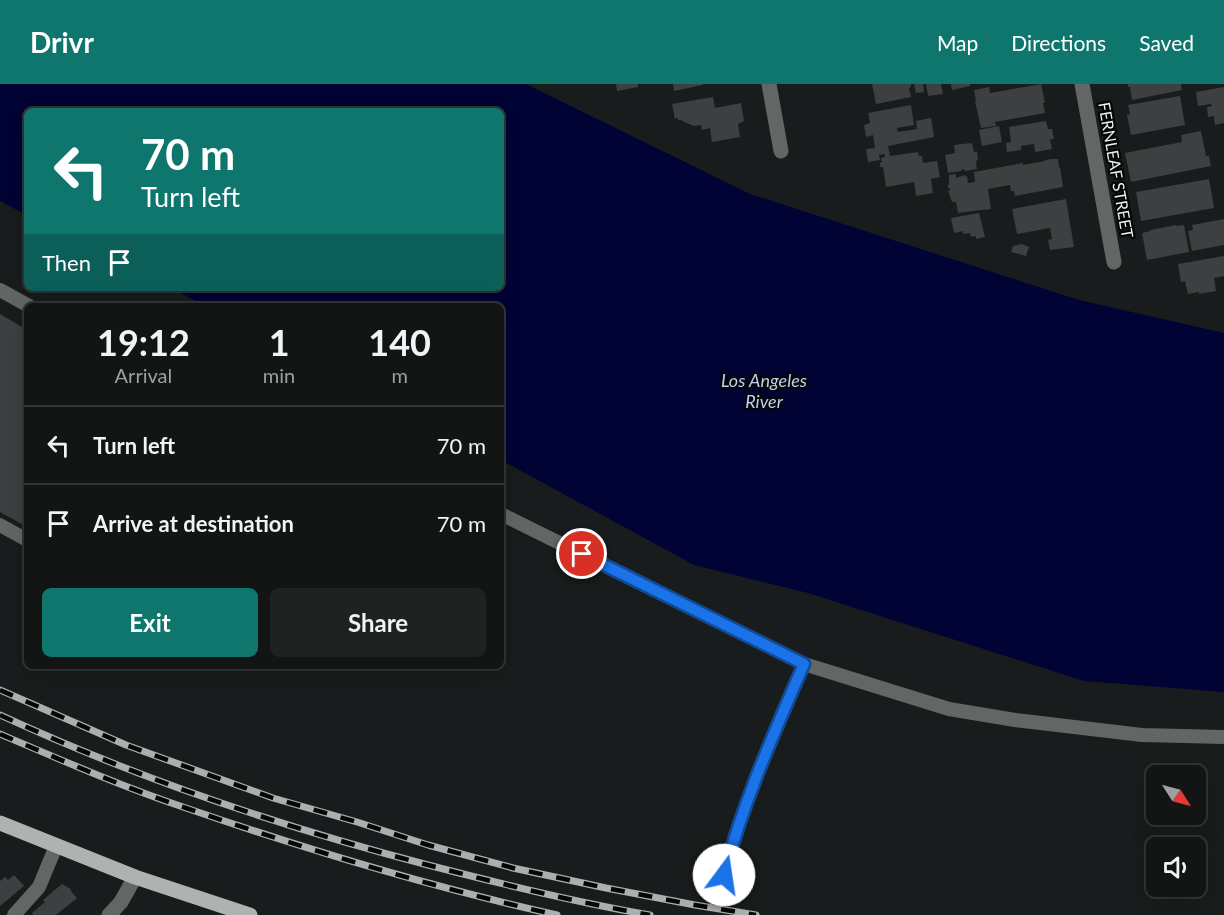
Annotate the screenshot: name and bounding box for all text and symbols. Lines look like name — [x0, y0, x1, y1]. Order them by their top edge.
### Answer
text: Drivr — [30, 25, 94, 59]
text: Map — [937, 30, 978, 55]
text: Directions — [1011, 30, 1106, 55]
text: Saved — [1139, 30, 1194, 55]
street label: FERNLEAF STREET — [1095, 100, 1138, 240]
text: 70 m — [141, 129, 235, 179]
icon: left — [42, 132, 120, 210]
text: Turn left — [141, 180, 240, 213]
icon: arrive — [103, 246, 136, 279]
text: Then — [42, 249, 91, 276]
text: 19:12 — [97, 320, 190, 364]
text: 1 — [269, 320, 290, 364]
text: 140 — [368, 320, 431, 364]
text: Arrival — [115, 363, 172, 387]
text: min — [263, 363, 295, 387]
text: m — [391, 363, 408, 387]
water label: Los Angeles River — [721, 369, 807, 412]
icon: left — [42, 429, 75, 462]
text: Turn left — [93, 432, 175, 459]
text: 70 m — [437, 432, 486, 459]
icon: arrive — [42, 507, 75, 540]
text: Arrive at destination — [93, 510, 294, 537]
text: 70 m — [437, 510, 486, 537]
pin — [556, 528, 607, 579]
icon: arrive — [565, 537, 598, 570]
button: Exit — [42, 588, 258, 657]
button: Share — [270, 588, 486, 657]
north arrow — [1146, 765, 1206, 825]
map controls — [1146, 765, 1206, 897]
button: sound — [1146, 837, 1206, 897]
position arrow — [692, 843, 756, 907]

